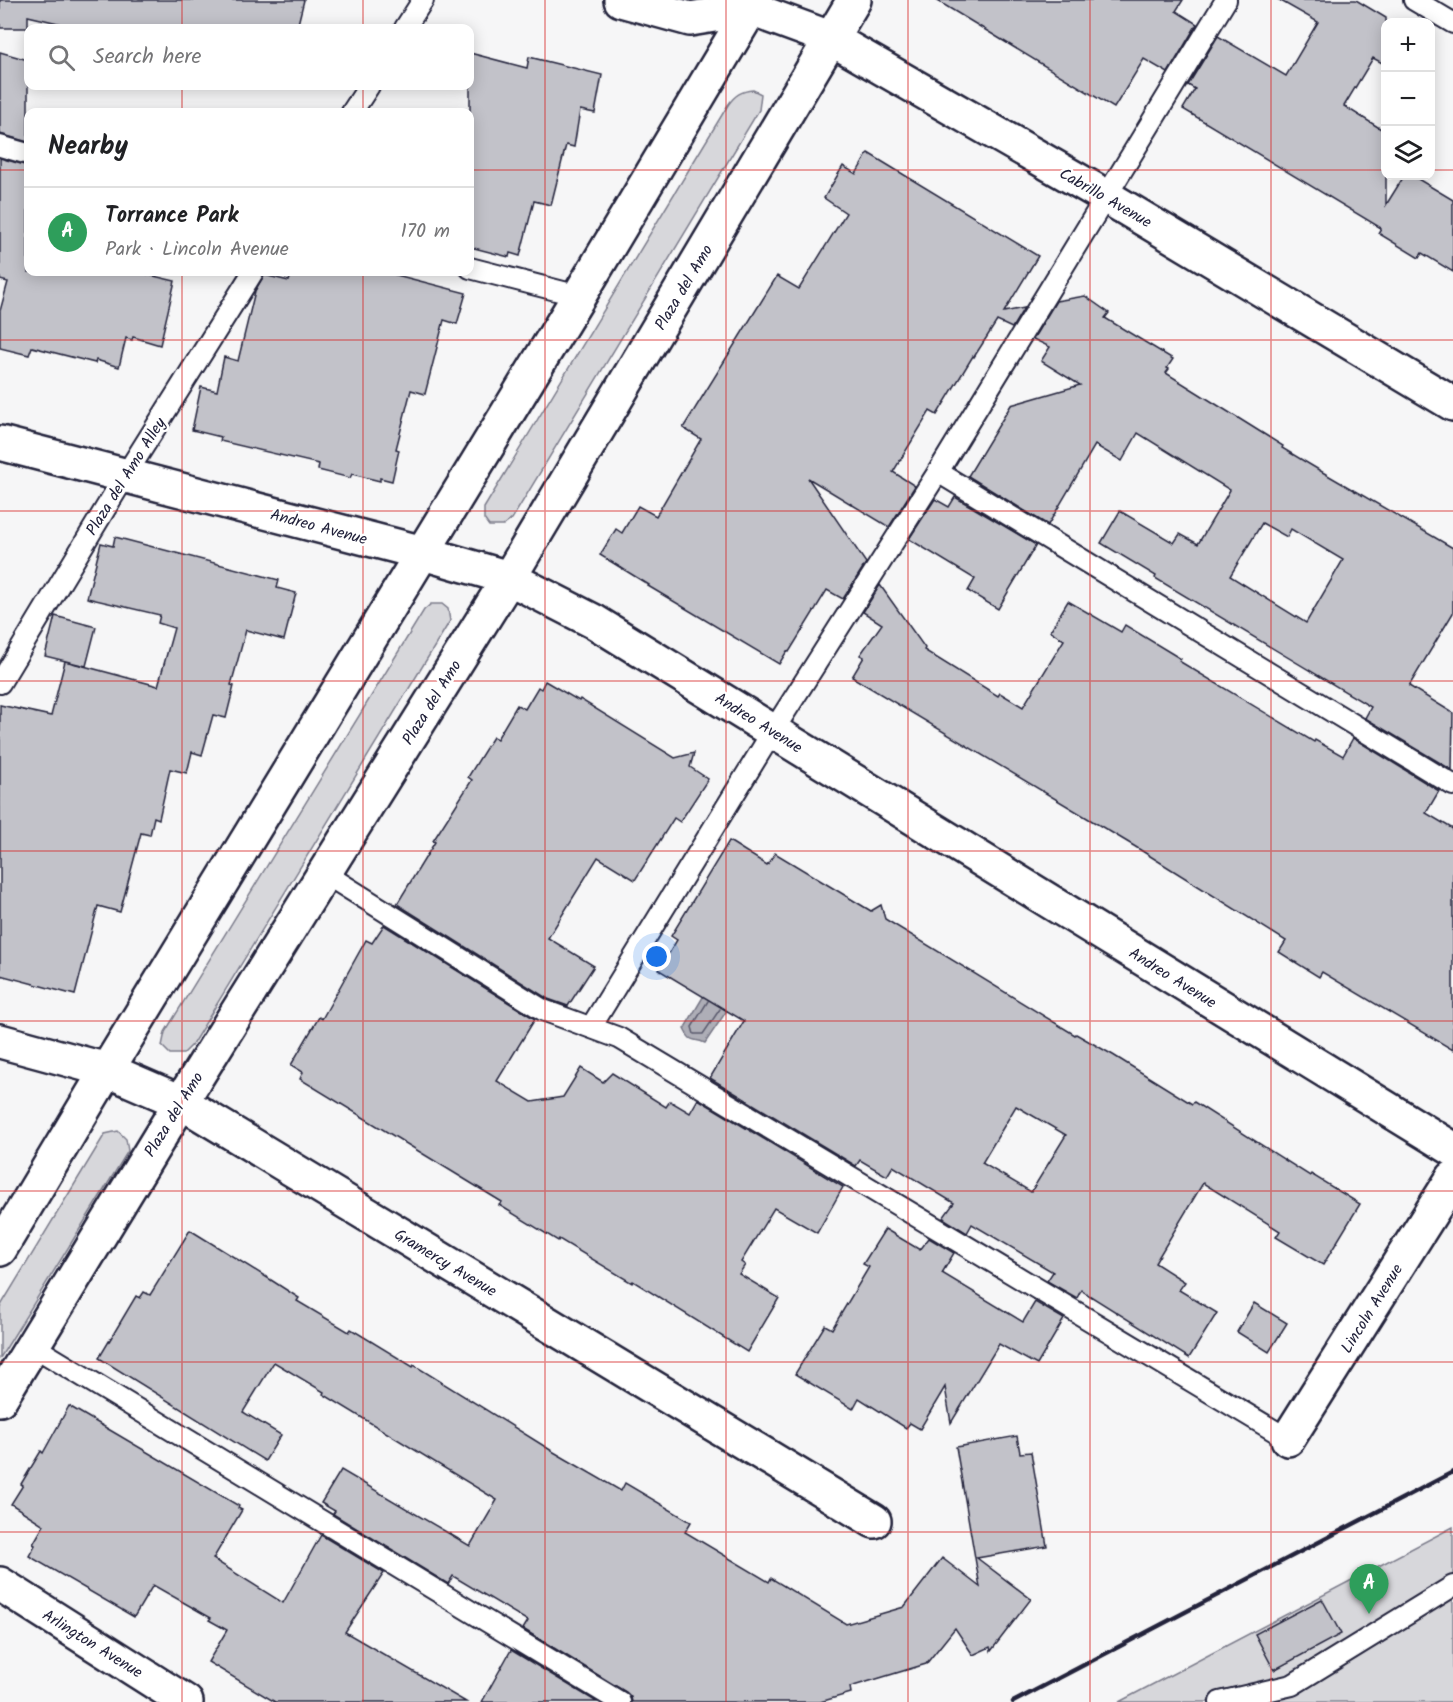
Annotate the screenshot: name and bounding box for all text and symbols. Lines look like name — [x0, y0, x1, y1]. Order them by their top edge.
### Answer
map controls — [1381, 18, 1435, 180]
button: + — [1381, 18, 1435, 72]
search box — [24, 24, 474, 90]
text: Search here — [93, 40, 201, 75]
icon: search — [45, 41, 78, 74]
button: − — [1381, 72, 1435, 126]
text: Nearby — [48, 126, 128, 168]
button: layers — [1381, 126, 1435, 180]
street label: Cabrillo Avenue — [1054, 162, 1156, 235]
text: Torrance Park — [105, 199, 238, 234]
text: A — [61, 216, 74, 248]
text: 170 m — [401, 216, 450, 248]
text: Park · Lincoln Avenue — [105, 234, 289, 266]
street label: Plaza del Amo — [649, 240, 720, 335]
street label: Plaza del Amo Alley — [80, 413, 173, 541]
street label: Andreo Avenue — [267, 502, 370, 552]
street label: Plaza del Amo — [396, 655, 468, 750]
street label: Andreo Avenue — [709, 686, 807, 760]
street label: Andreo Avenue — [1123, 941, 1221, 1015]
your location — [642, 942, 671, 971]
street label: Plaza del Amo — [138, 1067, 210, 1162]
street label: Gramercy Avenue — [389, 1223, 501, 1304]
street label: Lincoln Avenue — [1335, 1259, 1410, 1358]
pin: A — [1350, 1564, 1388, 1614]
street label: Arlington Avenue — [37, 1603, 147, 1685]

